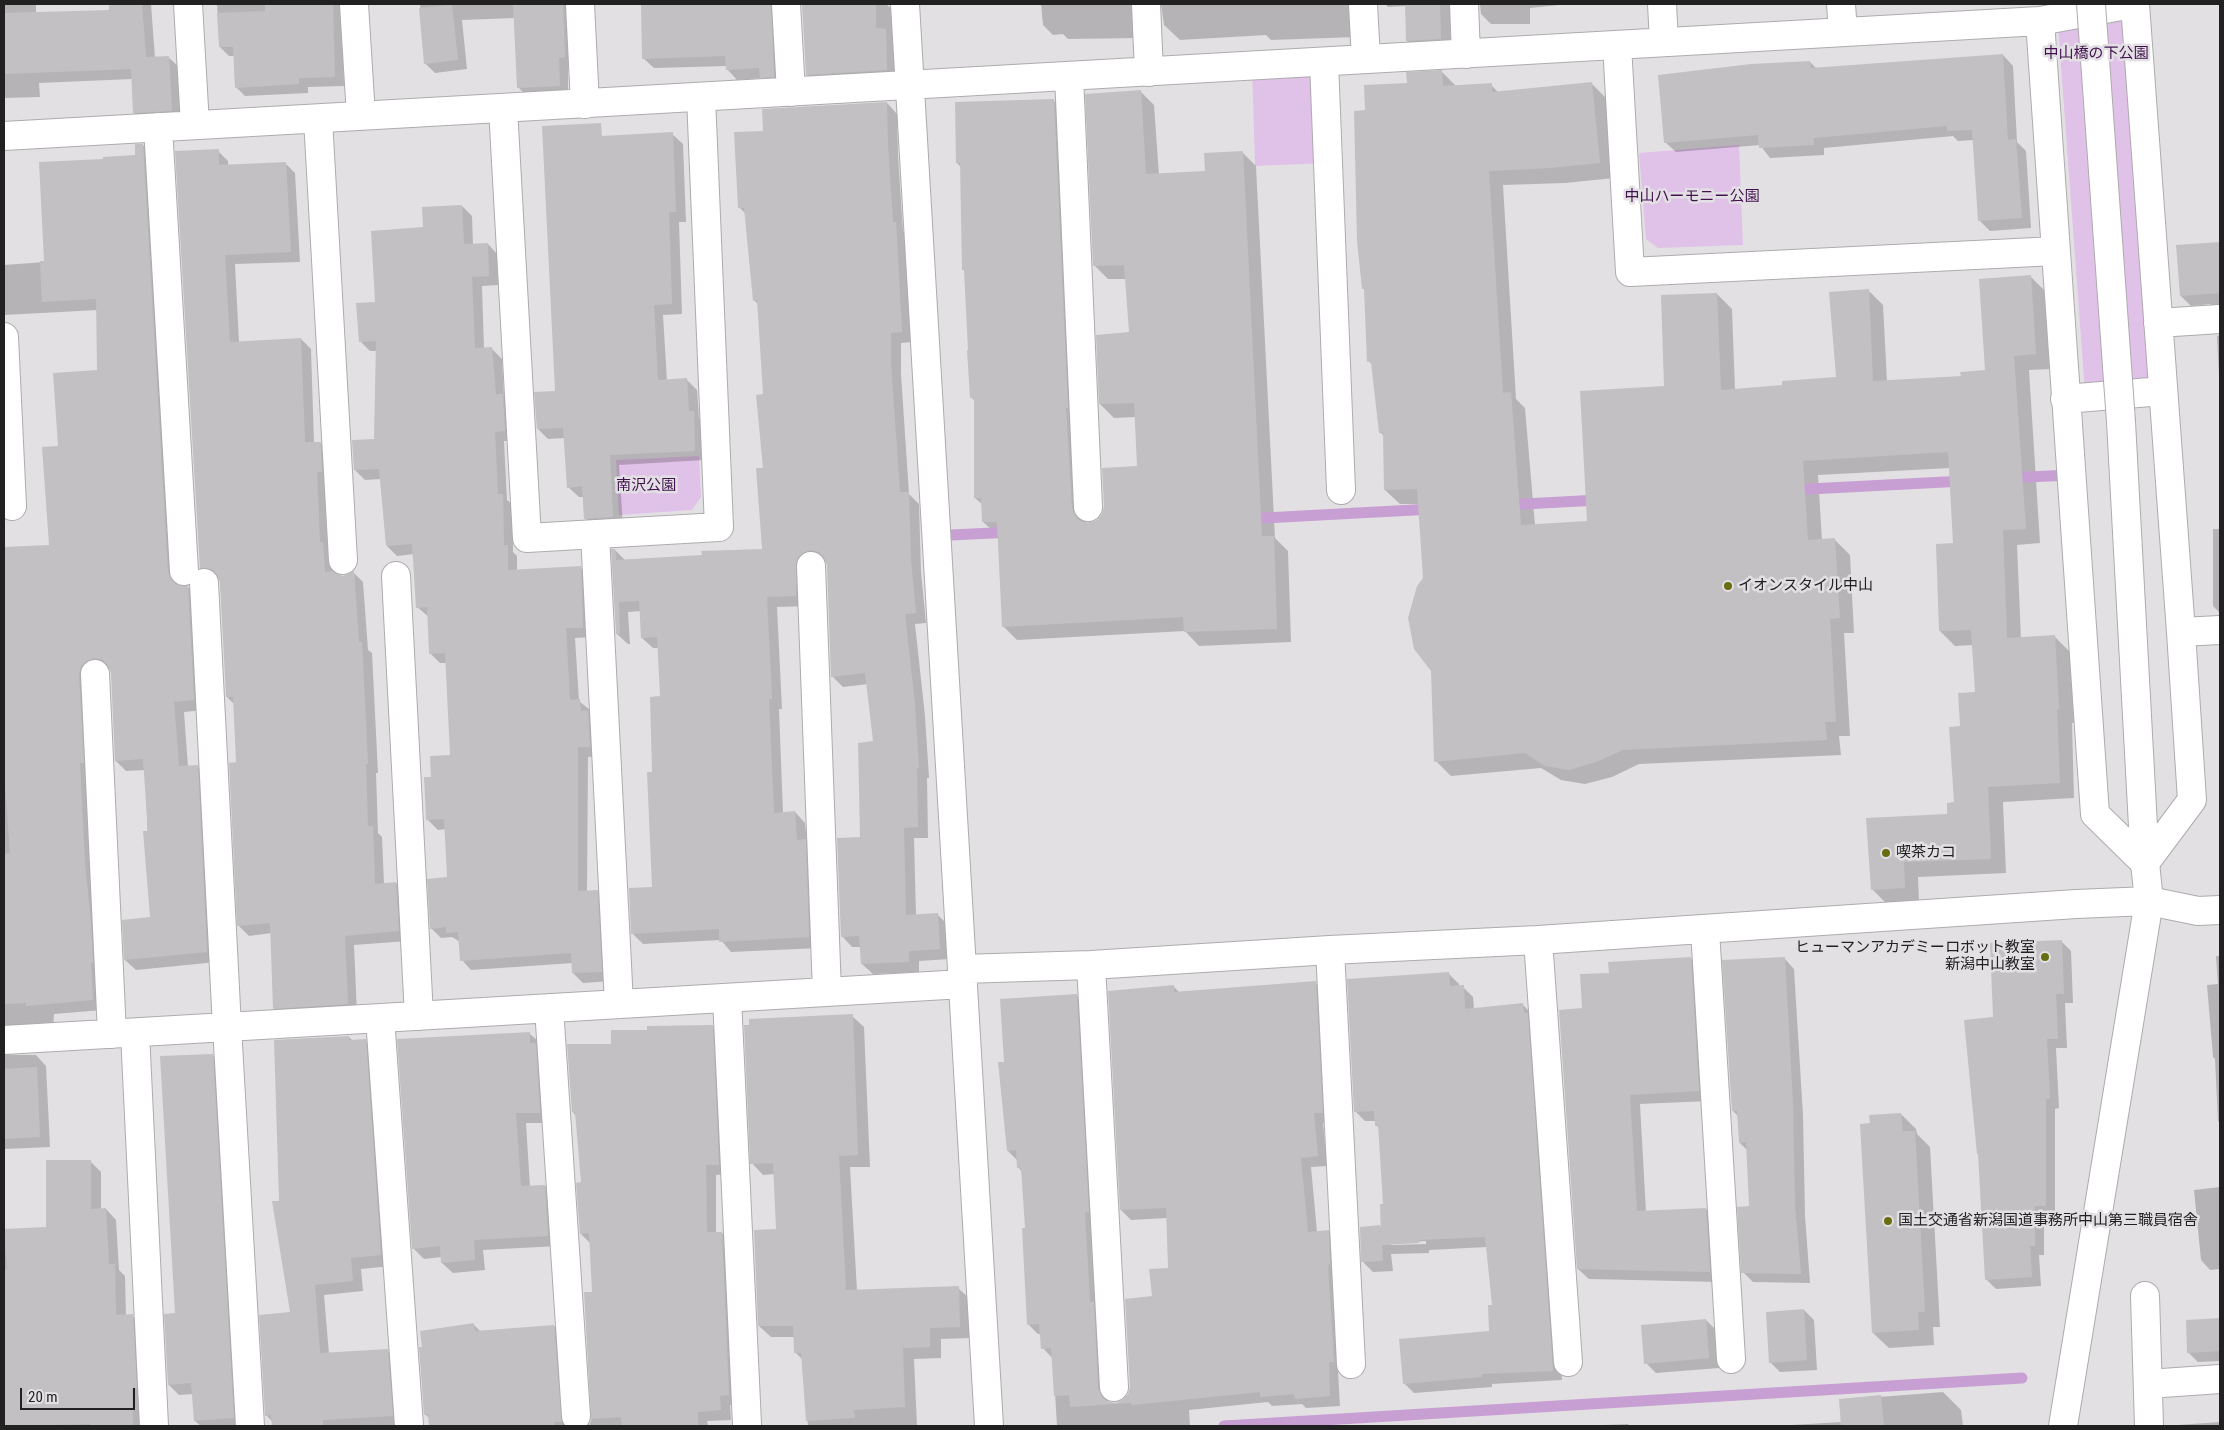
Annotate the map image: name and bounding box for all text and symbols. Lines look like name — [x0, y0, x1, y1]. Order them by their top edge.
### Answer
park label: 中山橋の下公園 — [2044, 45, 2148, 63]
park label: 中山ハーモニー公園 — [1625, 188, 1759, 206]
park label: 南沢公園 — [616, 477, 676, 495]
place label: イオンスタイル中山 — [1738, 577, 1873, 595]
marker: イオンスタイル中山 — [1722, 580, 1734, 592]
place label: 喫茶カコ — [1896, 844, 1956, 862]
marker: 喫茶カコ — [1880, 847, 1892, 859]
place label: ヒューマンアカデミーロボット教室 新潟中山教室 — [1795, 939, 2035, 974]
marker: ヒューマンアカデミーロボット教室 新潟中山教室 — [2039, 951, 2051, 963]
place label: 国土交通省新潟国道事務所中山第三職員宿舎 — [1898, 1212, 2198, 1230]
marker: 国土交通省新潟国道事務所中山第三職員宿舎 — [1882, 1215, 1894, 1227]
scale bar — [22, 1378, 138, 1410]
text: 20 m — [28, 1388, 58, 1406]

